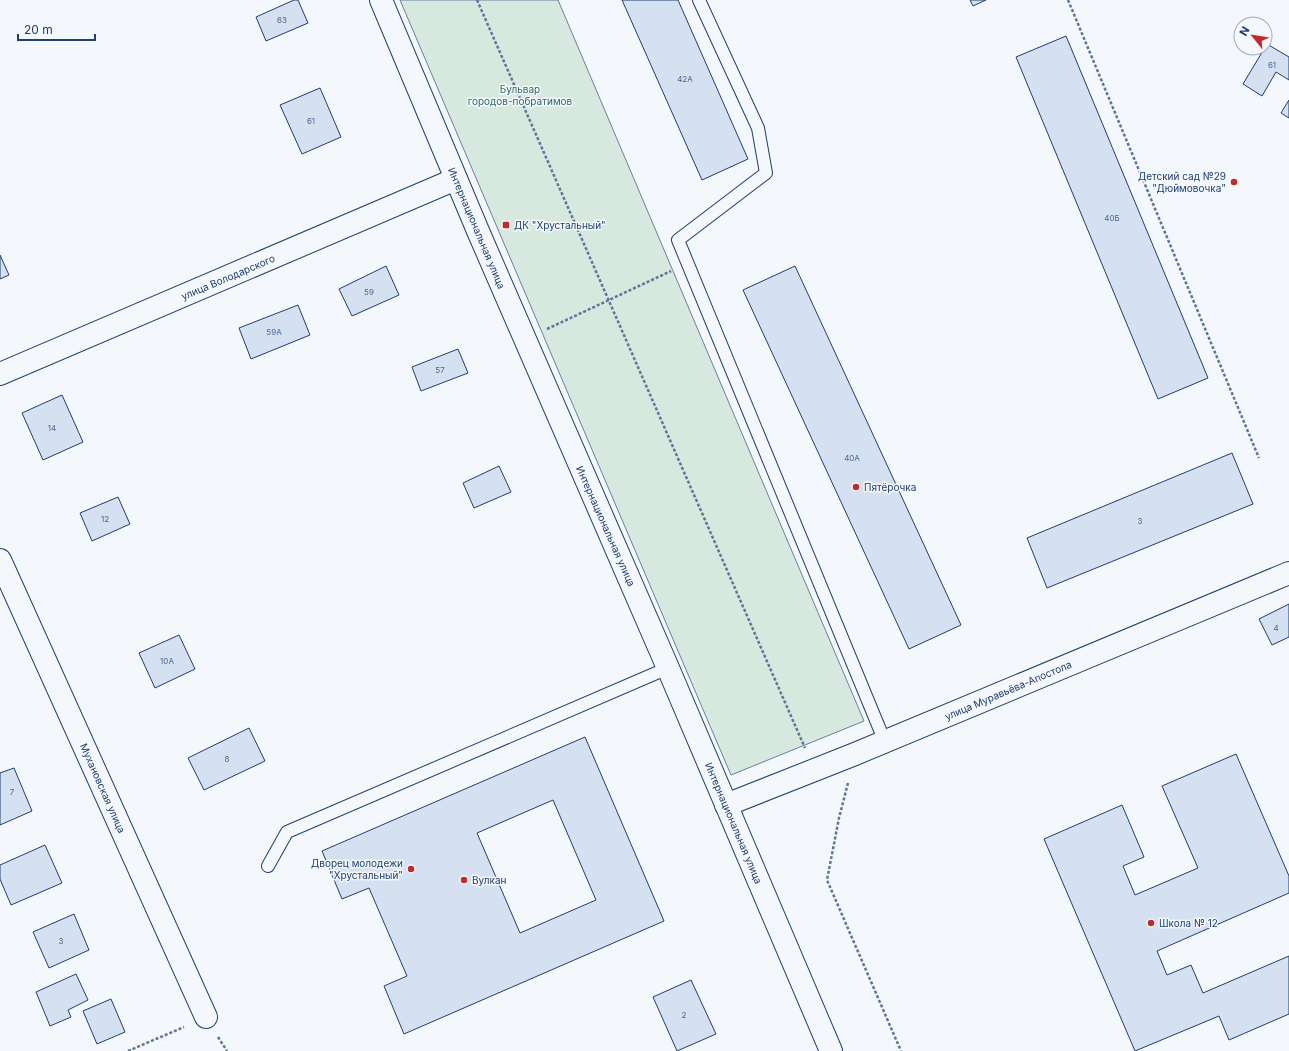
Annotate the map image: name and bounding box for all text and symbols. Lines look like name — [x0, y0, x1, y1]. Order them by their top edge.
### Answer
house number: 63 — [277, 15, 287, 25]
scale bar — [18, 16, 95, 42]
north arrow — [1233, 16, 1273, 56]
text: 20 m — [24, 22, 53, 37]
text: N — [1236, 24, 1252, 38]
house number: 61 — [1268, 60, 1276, 70]
house number: 42А — [677, 74, 693, 84]
park label: Бульвар городов-побратимов — [468, 83, 573, 107]
house number: 61 — [307, 116, 315, 126]
street label: Интернациональная улица — [446, 166, 508, 290]
place label: Детский сад №29 "Дюймовочка" — [1138, 170, 1226, 194]
marker: Детский сад №29 "Дюймовочка" — [1229, 177, 1239, 187]
house number: 40Б — [1104, 213, 1120, 223]
place label: ДК "Хрустальный" — [514, 219, 606, 231]
marker: ДК "Хрустальный" — [501, 220, 511, 230]
street label: улица Володарского — [179, 252, 277, 302]
house number: 59 — [364, 287, 374, 297]
house number: 59А — [266, 327, 282, 337]
house number: 57 — [435, 365, 445, 375]
house number: 14 — [48, 423, 56, 433]
house number: 40А — [844, 453, 860, 463]
street label: Интернациональная улица — [574, 464, 638, 588]
place label: Пятёрочка — [864, 481, 916, 493]
marker: Пятёрочка — [851, 482, 861, 492]
house number: 12 — [101, 514, 109, 524]
house number: 3 — [1138, 516, 1143, 526]
house number: 4 — [1273, 623, 1279, 633]
house number: 10А — [160, 656, 174, 666]
street label: улица Муравьёва-Апостола — [943, 658, 1073, 722]
street label: Мухановская улица — [78, 741, 128, 835]
house number: 8 — [225, 754, 230, 764]
street label: Интернациональная улица — [703, 761, 765, 885]
house number: 7 — [10, 787, 15, 797]
place label: Дворец молодежи "Хрустальный" — [311, 857, 403, 881]
marker: Дворец молодежи "Хрустальный" — [406, 864, 416, 874]
place label: Вулкан — [472, 874, 506, 886]
marker: Вулкан — [459, 875, 469, 885]
place label: Школа № 12 — [1159, 917, 1218, 929]
marker: Школа № 12 — [1146, 918, 1156, 928]
house number: 3 — [59, 936, 64, 946]
house number: 2 — [682, 1010, 687, 1020]

